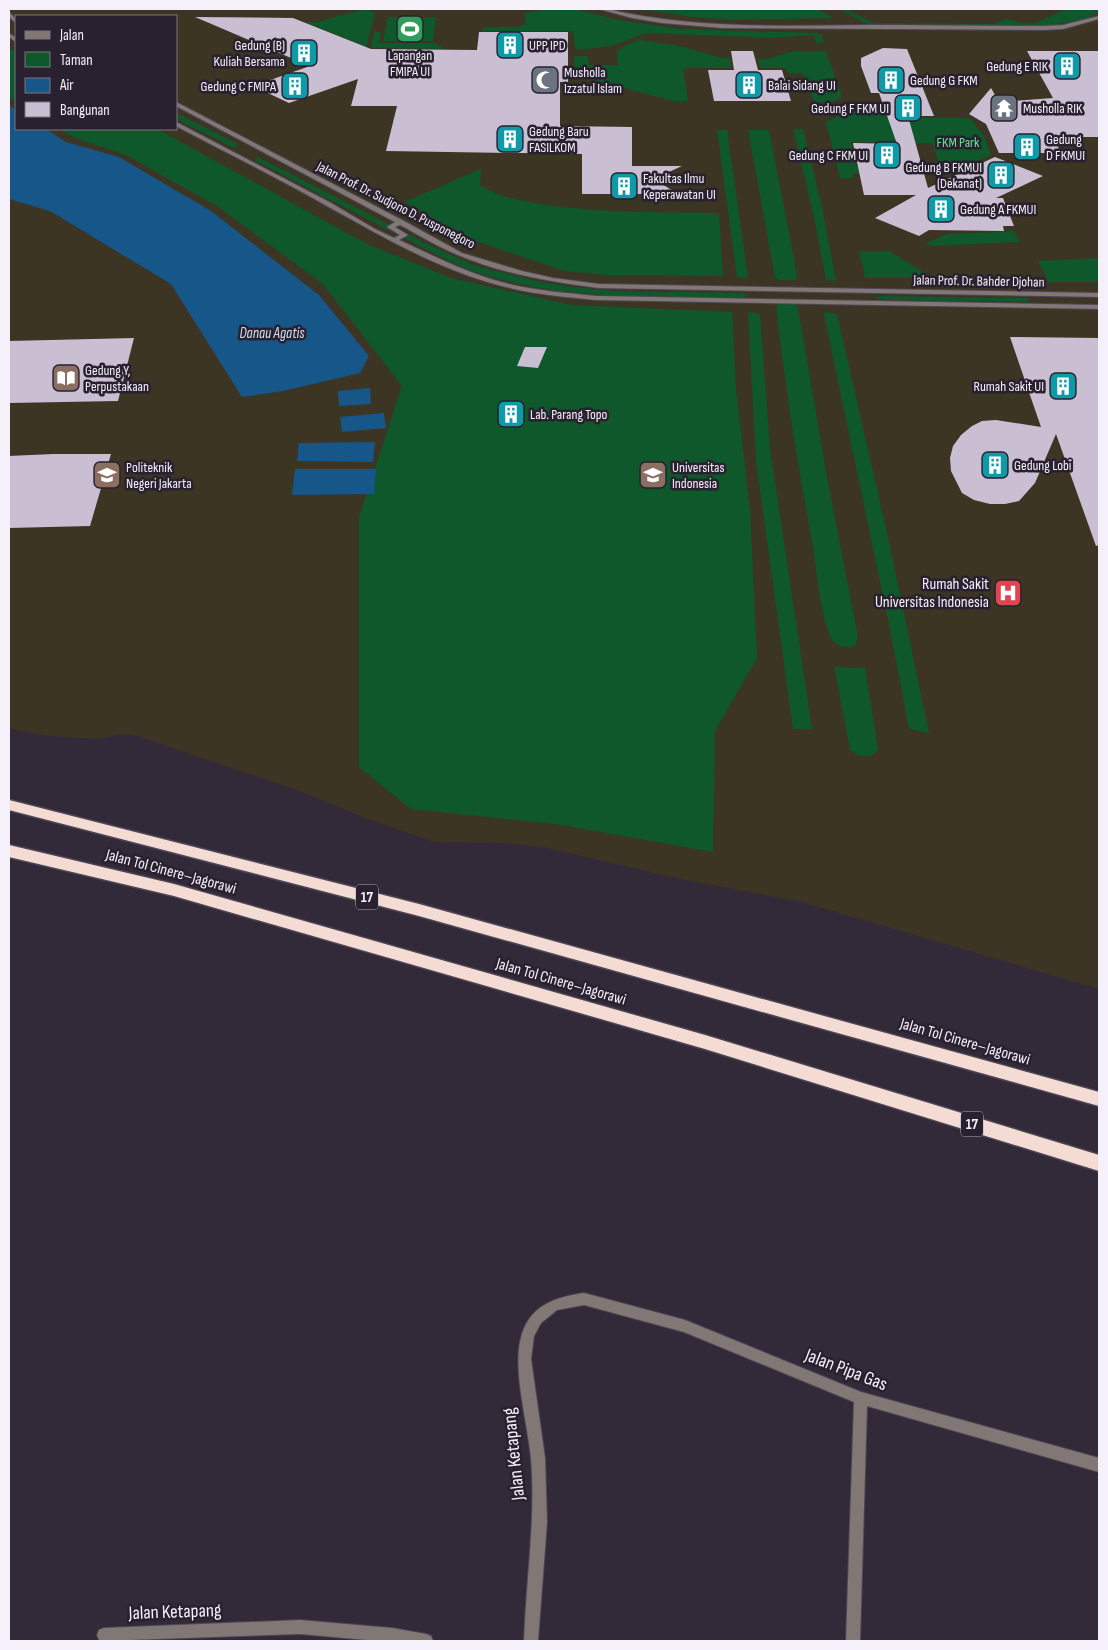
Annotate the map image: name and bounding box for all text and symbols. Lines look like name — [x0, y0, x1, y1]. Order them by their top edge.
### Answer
sports icon: Lapangan FMIPA UI — [395, 14, 425, 44]
legend — [15, 15, 178, 130]
text: Jalan — [59, 26, 84, 45]
building icon: UPP IPD — [495, 30, 525, 60]
place label: Gedung (B) Kuliah Bersama — [213, 37, 285, 70]
place label: UPP IPD — [529, 37, 566, 54]
building icon: Gedung (B) Kuliah Bersama — [289, 38, 319, 68]
place label: Lapangan FMIPA UI — [388, 47, 432, 80]
text: Taman — [60, 51, 93, 70]
building icon: Gedung E RIK — [1052, 51, 1082, 81]
place label: Gedung E RIK — [986, 58, 1049, 75]
place label: Musholla Izzatul Islam — [564, 64, 622, 97]
mosque icon: Musholla Izzatul Islam — [530, 65, 560, 95]
building icon: Gedung G FKM — [876, 65, 906, 95]
building icon: Balai Sidang UI — [734, 70, 764, 100]
building icon: Gedung C FMIPA — [280, 71, 310, 101]
place label: Gedung G FKM — [910, 72, 978, 89]
text: Air — [59, 76, 74, 95]
place label: Balai Sidang UI — [768, 77, 836, 94]
place label: Gedung C FMIPA — [201, 78, 277, 95]
building icon: Gedung F FKM UI — [893, 93, 923, 123]
temple icon: Musholla RIK — [989, 93, 1019, 123]
place label: Gedung F FKM UI — [811, 100, 889, 117]
place label: Musholla RIK — [1023, 100, 1083, 117]
text: Bangunan — [60, 101, 110, 120]
place label: Gedung Baru FASILKOM — [529, 123, 589, 156]
building icon: Gedung Baru FASILKOM — [495, 124, 525, 154]
place label: Gedung D FKMUI — [1046, 131, 1085, 164]
building icon: Gedung D FKMUI — [1012, 132, 1042, 162]
park label: FKM Park — [937, 134, 980, 151]
building icon: Gedung C FKM UI — [872, 140, 902, 170]
place label: Gedung C FKM UI — [789, 147, 868, 164]
street label: Jalan Prof. Dr. Sudjono D. Pusponegoro — [313, 157, 478, 253]
place label: Gedung B FKMUI (Dekanat) — [905, 159, 982, 192]
building icon: Gedung B FKMUI (Dekanat) — [986, 160, 1016, 190]
place label: Fakultas Ilmu Keperawatan UI — [643, 170, 716, 203]
building icon: Fakultas Ilmu Keperawatan UI — [609, 171, 639, 201]
building icon: Gedung A FKMUI — [926, 194, 956, 224]
place label: Gedung A FKMUI — [960, 201, 1036, 218]
street label: Jalan Prof. Dr. Bahder Djohan — [912, 271, 1045, 291]
water label: Danau Agatis — [239, 324, 305, 343]
place label: Gedung Y, Perpustakaan — [85, 362, 149, 395]
library icon: Gedung Y, Perpustakaan — [51, 363, 81, 393]
building icon: Rumah Sakit UI — [1048, 371, 1078, 401]
place label: Rumah Sakit UI — [973, 378, 1044, 395]
building icon: Lab. Parang Topo — [496, 399, 526, 429]
place label: Lab. Parang Topo — [530, 406, 608, 423]
building icon: Gedung Lobi — [980, 450, 1010, 480]
place label: Gedung Lobi — [1014, 457, 1071, 474]
place label: Politeknik Negeri Jakarta — [126, 459, 192, 492]
place label: Universitas Indonesia — [672, 459, 725, 492]
school or university icon: Politeknik Negeri Jakarta — [92, 460, 122, 490]
school or university icon: Universitas Indonesia — [638, 460, 668, 490]
place label: Rumah Sakit Universitas Indonesia — [875, 575, 989, 612]
hospital icon: Rumah Sakit Universitas Indonesia — [993, 578, 1023, 608]
street label: Jalan Tol Cinere–Jagorawi — [103, 845, 238, 899]
road number: 17 — [356, 884, 378, 910]
street label: Jalan Tol Cinere–Jagorawi — [493, 954, 628, 1010]
street label: Jalan Tol Cinere–Jagorawi — [897, 1014, 1032, 1070]
road number: 17 — [961, 1112, 983, 1136]
street label: Jalan Pipa Gas — [801, 1343, 891, 1396]
street label: Jalan Ketapang — [498, 1406, 530, 1502]
street label: Jalan Ketapang — [127, 1599, 222, 1625]

